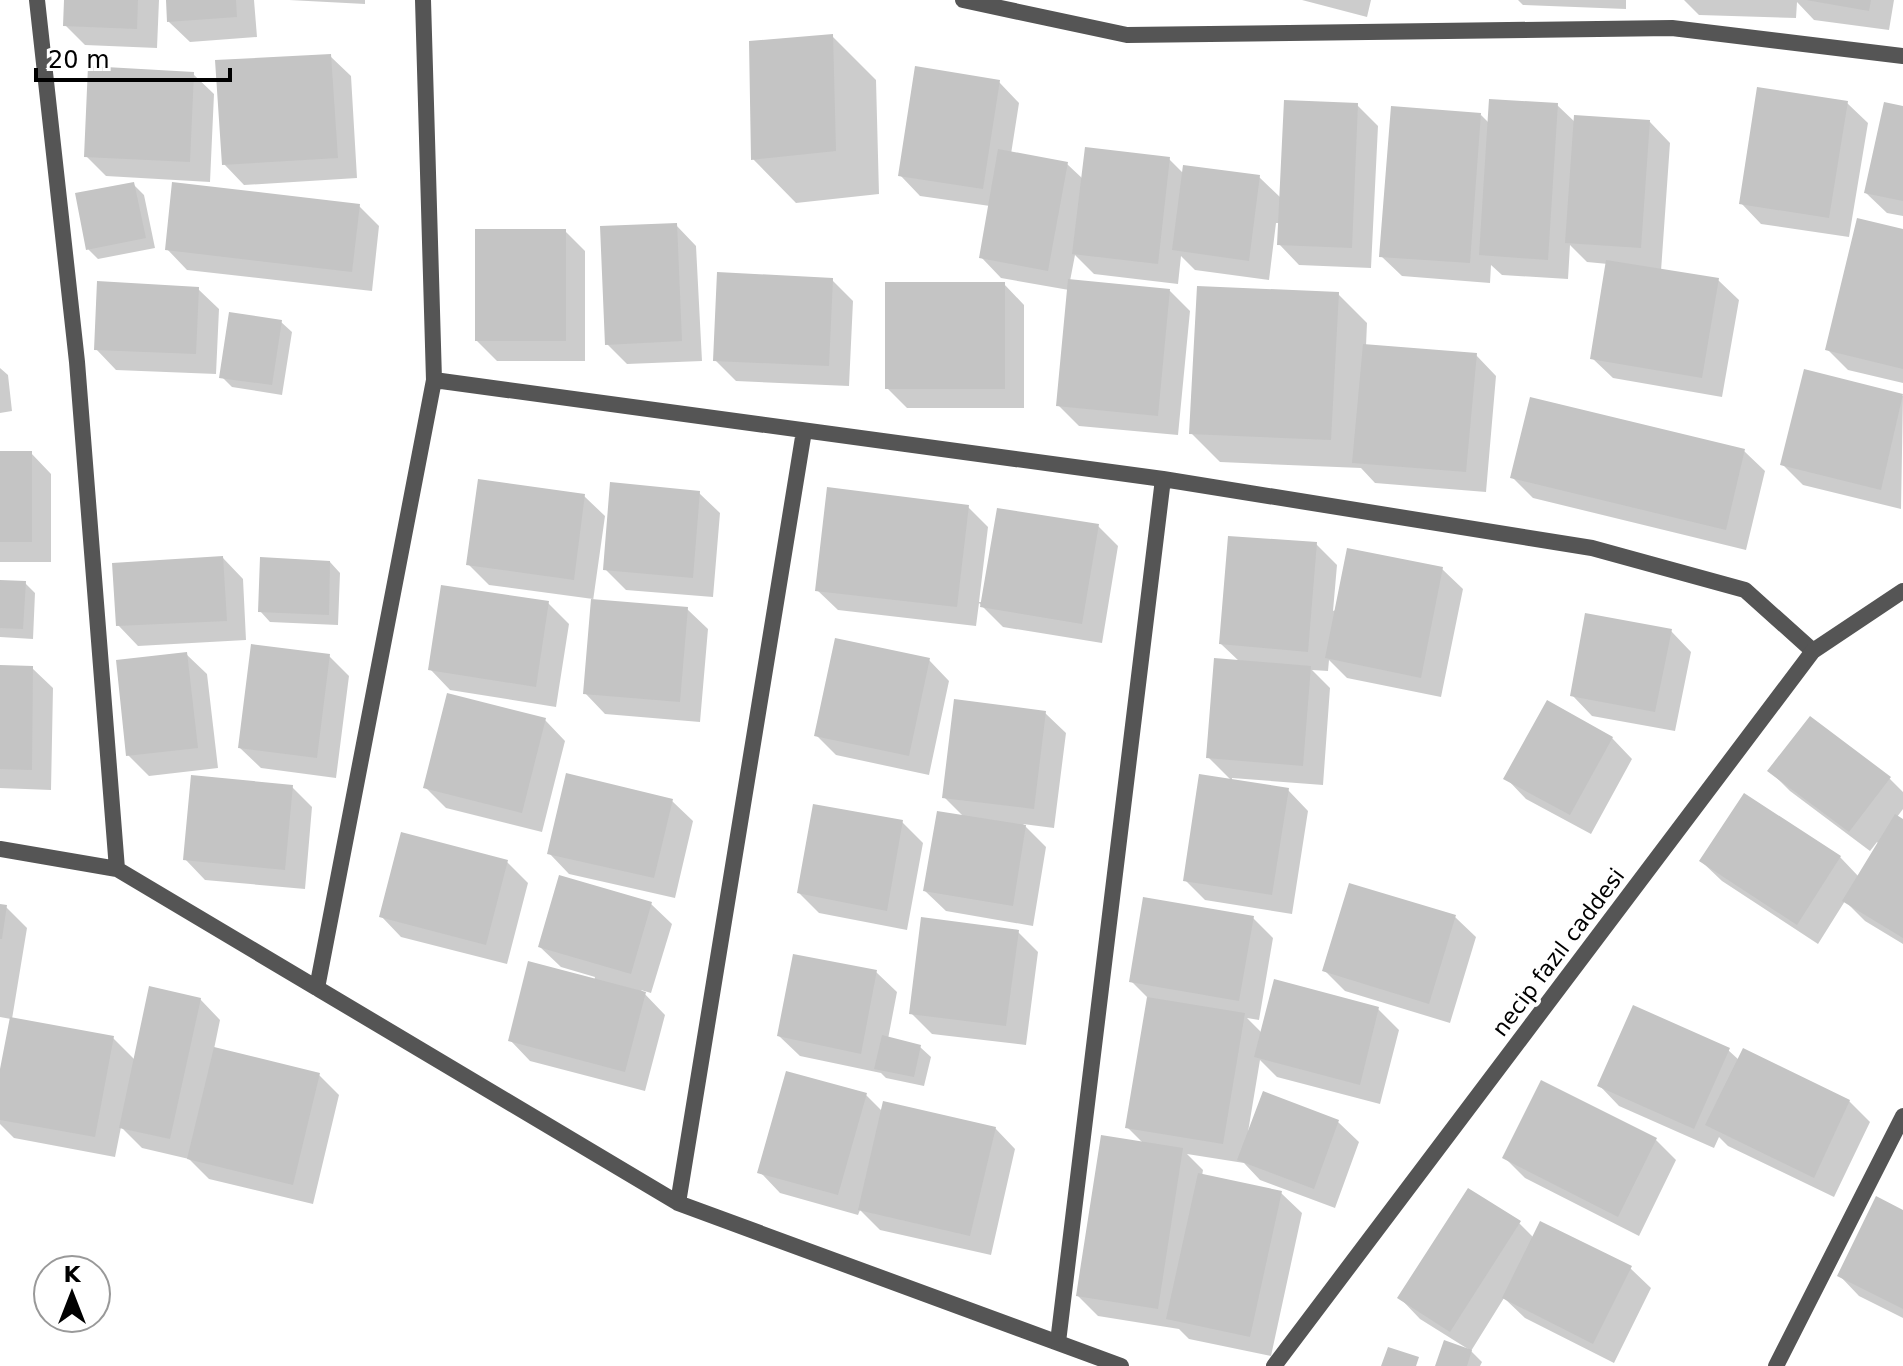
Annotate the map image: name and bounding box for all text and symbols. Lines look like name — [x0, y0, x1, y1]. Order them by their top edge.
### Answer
scale bar — [36, 32, 230, 82]
text: 20 m — [48, 46, 110, 74]
street label: necip fazıl caddesi — [1487, 864, 1630, 1041]
north arrow — [32, 1254, 112, 1334]
text: K — [63, 1262, 81, 1287]

